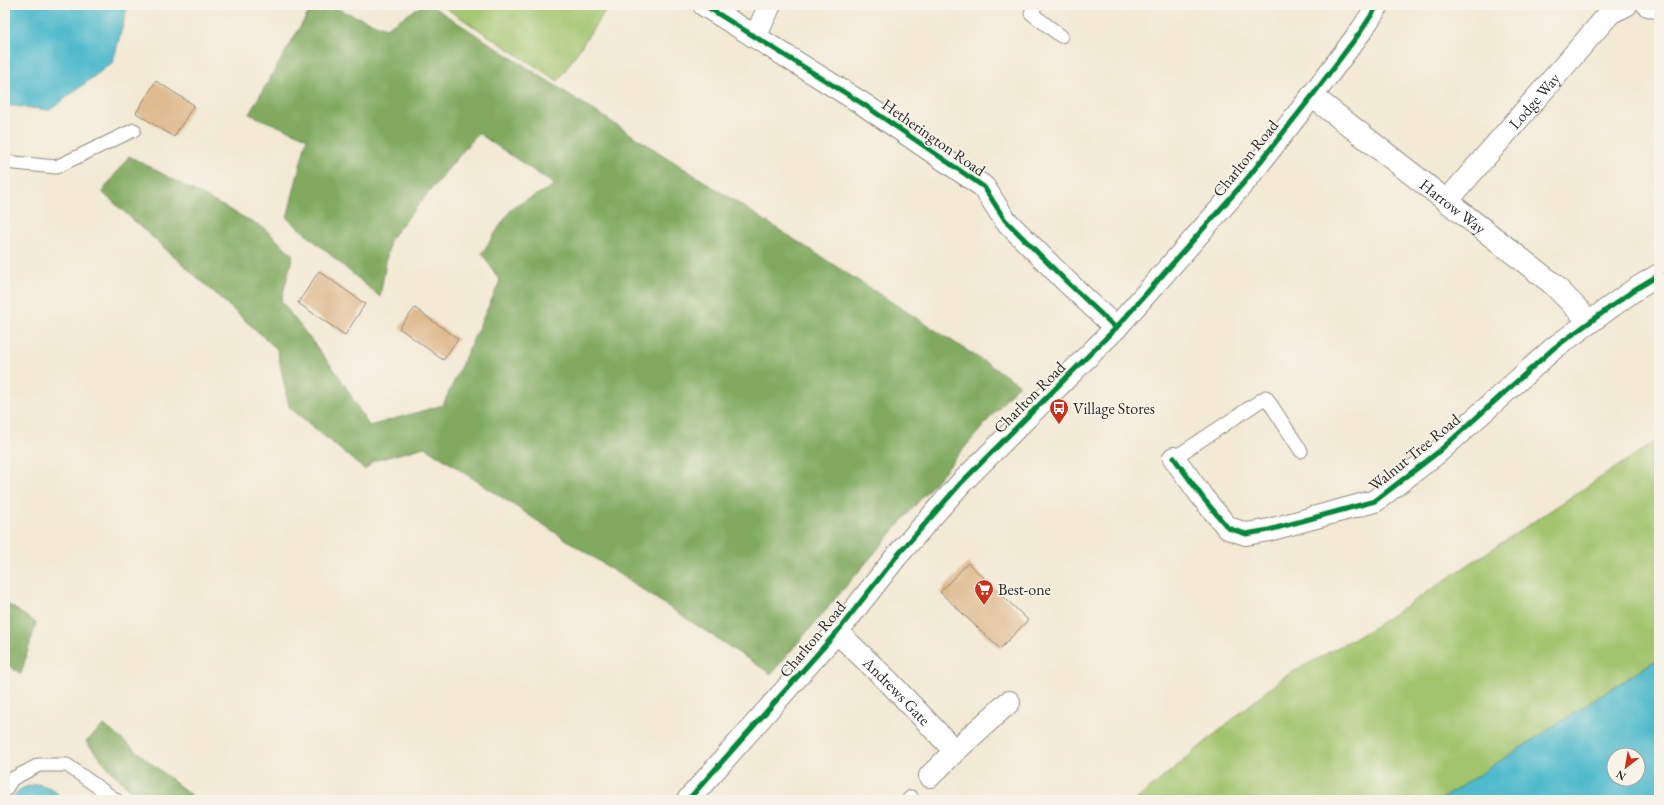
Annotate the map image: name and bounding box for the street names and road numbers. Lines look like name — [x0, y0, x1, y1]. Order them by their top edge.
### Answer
street label: Lodge Way — [1504, 67, 1565, 133]
street label: Hetherington Road — [878, 94, 990, 181]
street label: Charlton Road — [1208, 115, 1283, 201]
street label: Harrow Way — [1416, 174, 1491, 239]
street label: Charlton Road — [989, 356, 1070, 438]
street label: Walnut Tree Road — [1364, 408, 1465, 496]
street label: Charlton Road — [774, 596, 851, 682]
street label: Andrews Gate — [857, 652, 935, 730]

